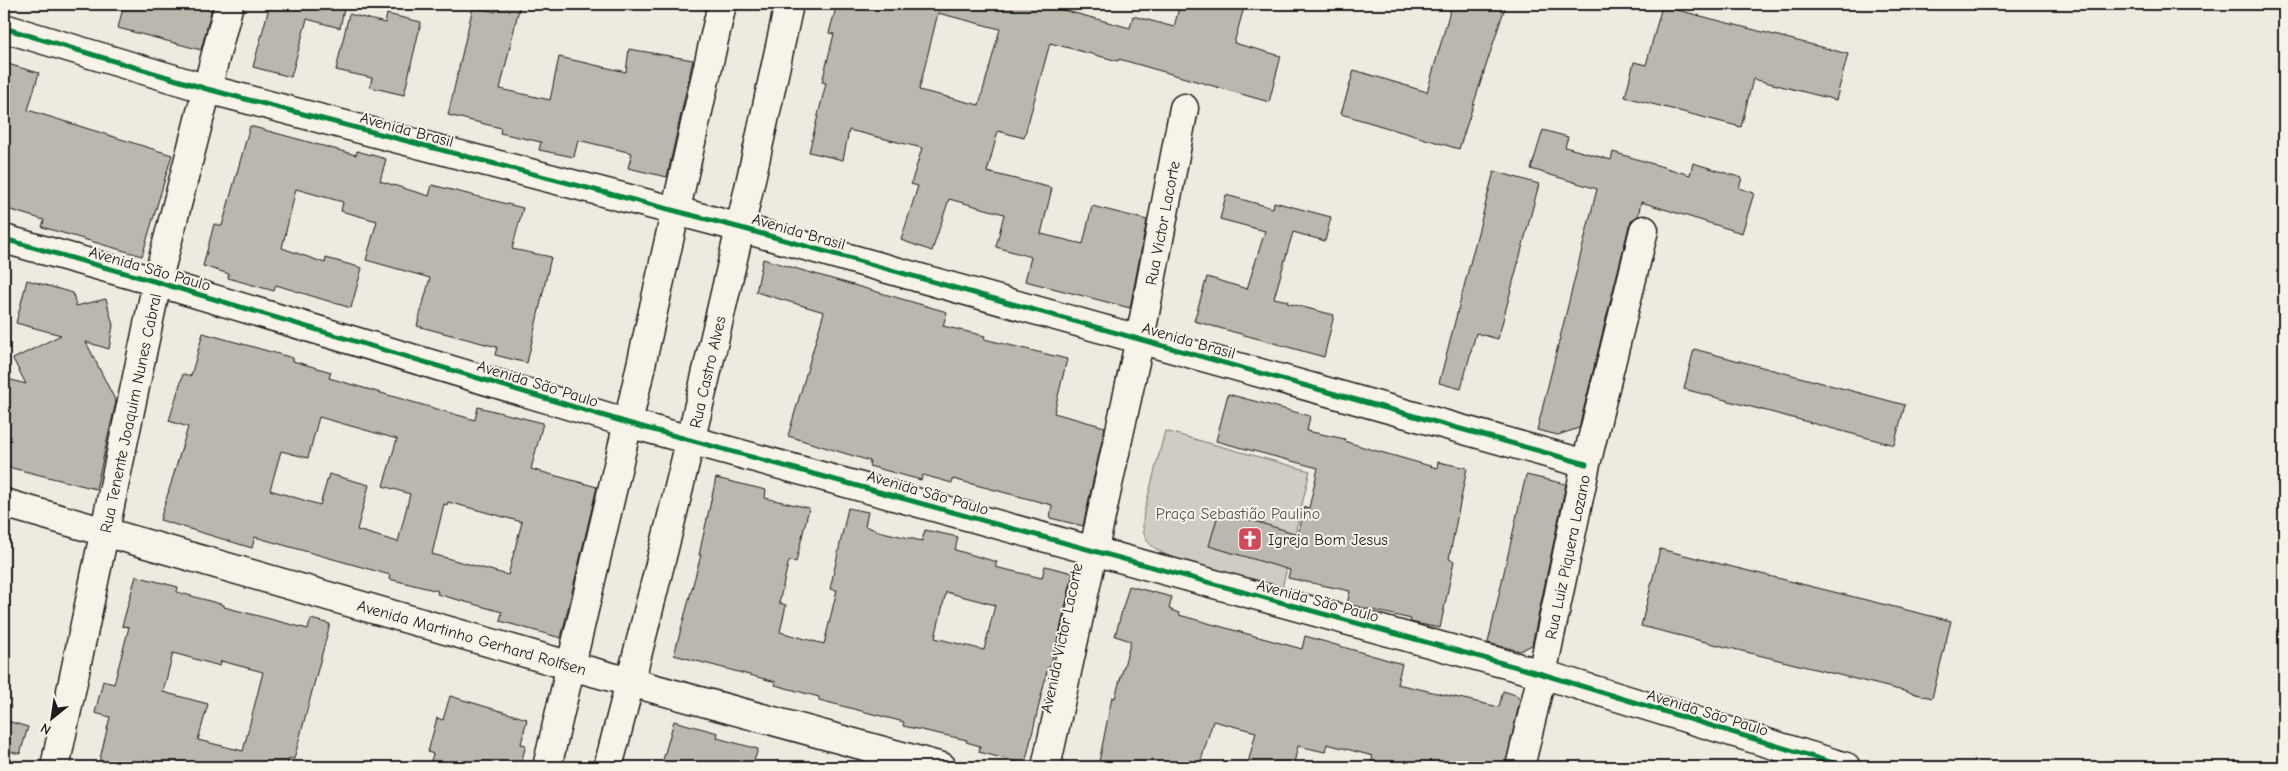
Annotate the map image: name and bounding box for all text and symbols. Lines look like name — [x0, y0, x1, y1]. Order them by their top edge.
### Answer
street label: Avenida Brasil — [358, 109, 456, 151]
street label: Rua Victor Lacorte — [1142, 160, 1184, 287]
street label: Avenida Brasil — [750, 210, 847, 254]
street label: Avenida São Paulo — [87, 243, 213, 295]
street label: Rua Tenente Joaquim Nunes Cabral — [97, 292, 165, 535]
street label: Rua Castro Alves — [686, 314, 730, 430]
street label: Avenida Brasil — [1140, 319, 1237, 363]
street label: Avenida São Paulo — [475, 357, 601, 411]
street label: Avenida São Paulo — [865, 467, 991, 519]
street label: Rua Luiz Piquera Lozano — [1542, 473, 1594, 641]
park label: Praça Sebastião Paulino — [1156, 505, 1320, 523]
church icon: Igreja Bom Jesus — [1237, 526, 1263, 552]
place label: Igreja Bom Jesus — [1268, 531, 1388, 549]
street label: Avenida Victor Lacorte — [1037, 561, 1087, 715]
street label: Avenida São Paulo — [1255, 576, 1381, 626]
street label: Avenida Martinho Gerhard Rolfsen — [355, 597, 588, 679]
street label: Avenida São Paulo — [1645, 686, 1771, 740]
north arrow — [28, 694, 78, 744]
text: N — [38, 719, 54, 738]

